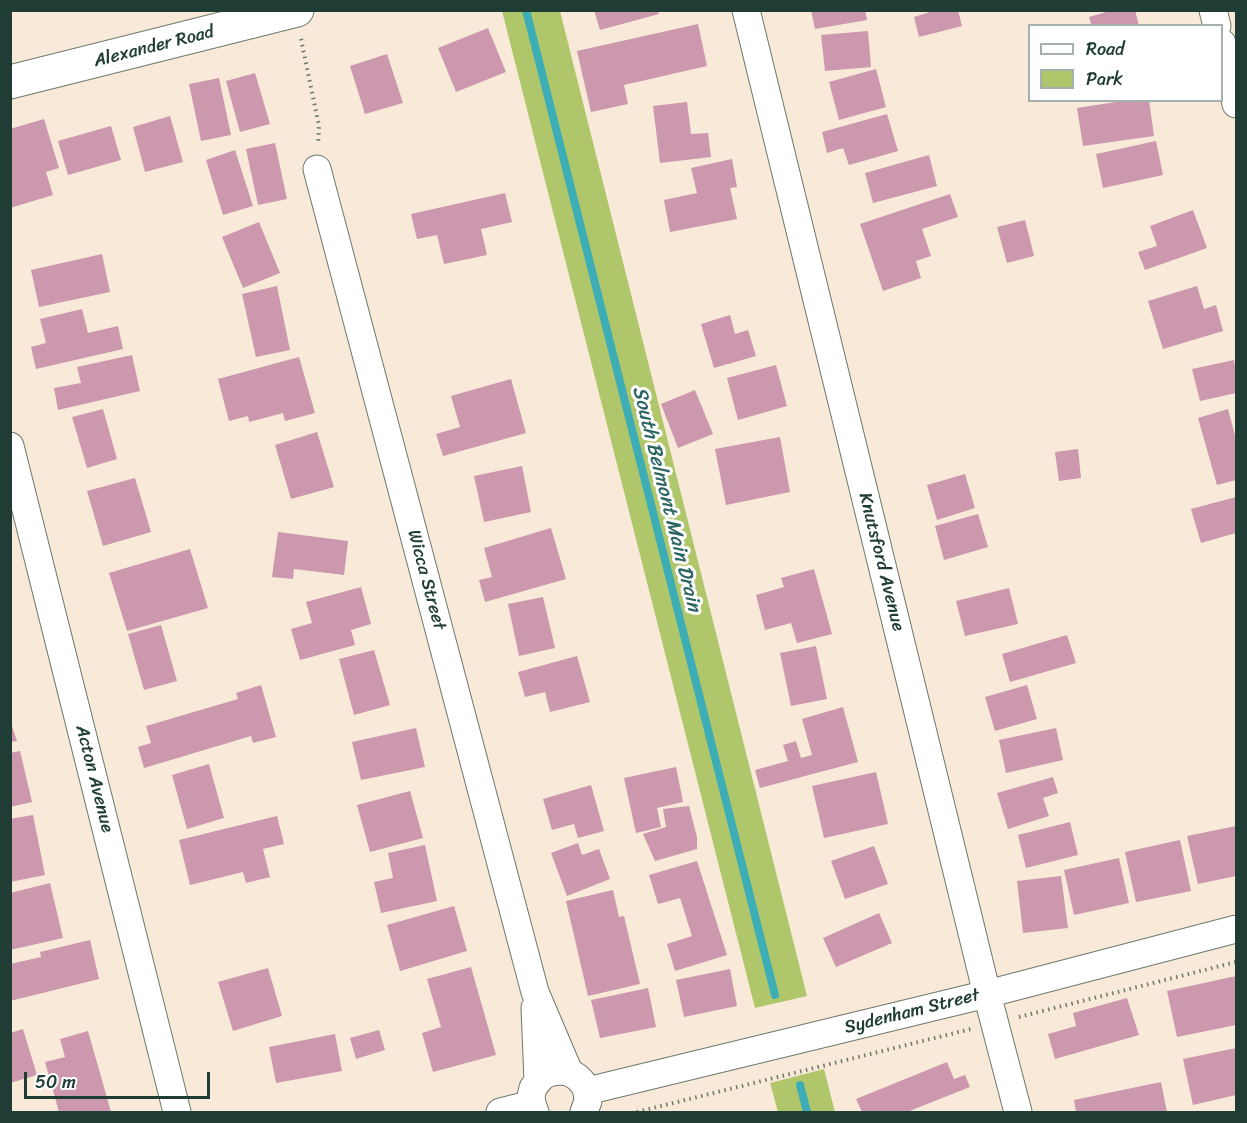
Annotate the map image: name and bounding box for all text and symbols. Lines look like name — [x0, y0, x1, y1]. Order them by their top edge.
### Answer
street label: Alexander Road — [92, 22, 216, 72]
legend — [1028, 24, 1223, 102]
text: Road — [1086, 33, 1125, 65]
text: Park — [1086, 63, 1123, 95]
water label: South Belmont Main Drain — [626, 384, 706, 614]
street label: Knutsford Avenue — [853, 491, 909, 633]
street label: Wicca Street — [402, 528, 450, 632]
street label: Acton Avenue — [70, 723, 118, 835]
street label: Sydenham Street — [842, 985, 982, 1039]
scale bar — [27, 1060, 213, 1098]
text: 50 m — [35, 1066, 76, 1098]

